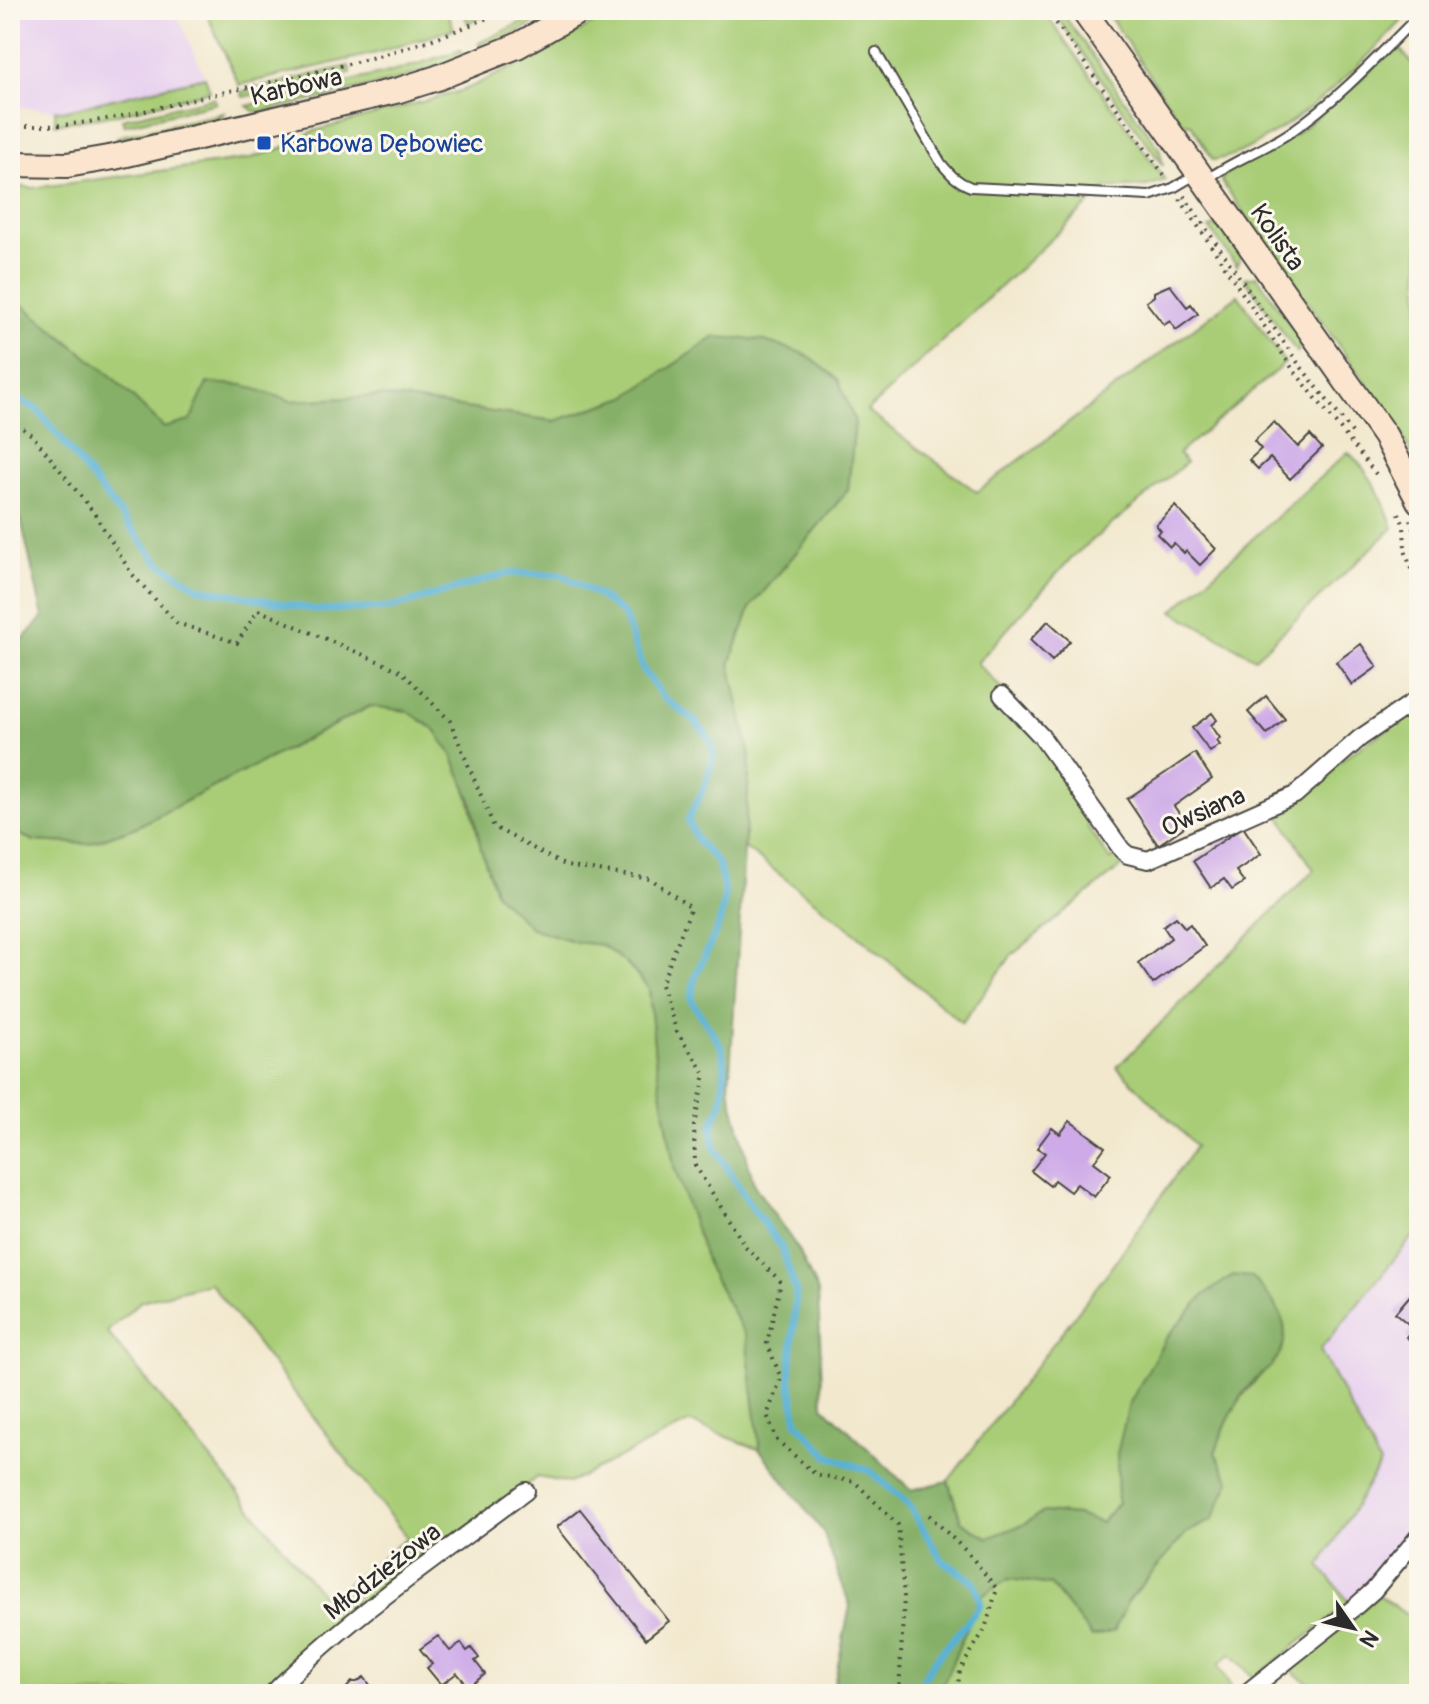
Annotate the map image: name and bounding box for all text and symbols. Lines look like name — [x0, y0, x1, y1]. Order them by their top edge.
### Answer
street label: Karbowa — [247, 61, 345, 113]
place label: Karbowa Dębowiec — [280, 128, 484, 160]
marker: Karbowa Dębowiec — [255, 134, 273, 152]
street label: Kolista — [1243, 198, 1312, 277]
street label: Owsiana — [1157, 779, 1250, 845]
street label: Młodzieżowa — [318, 1516, 448, 1627]
north arrow — [1313, 1588, 1393, 1668]
text: N — [1353, 1625, 1385, 1653]

